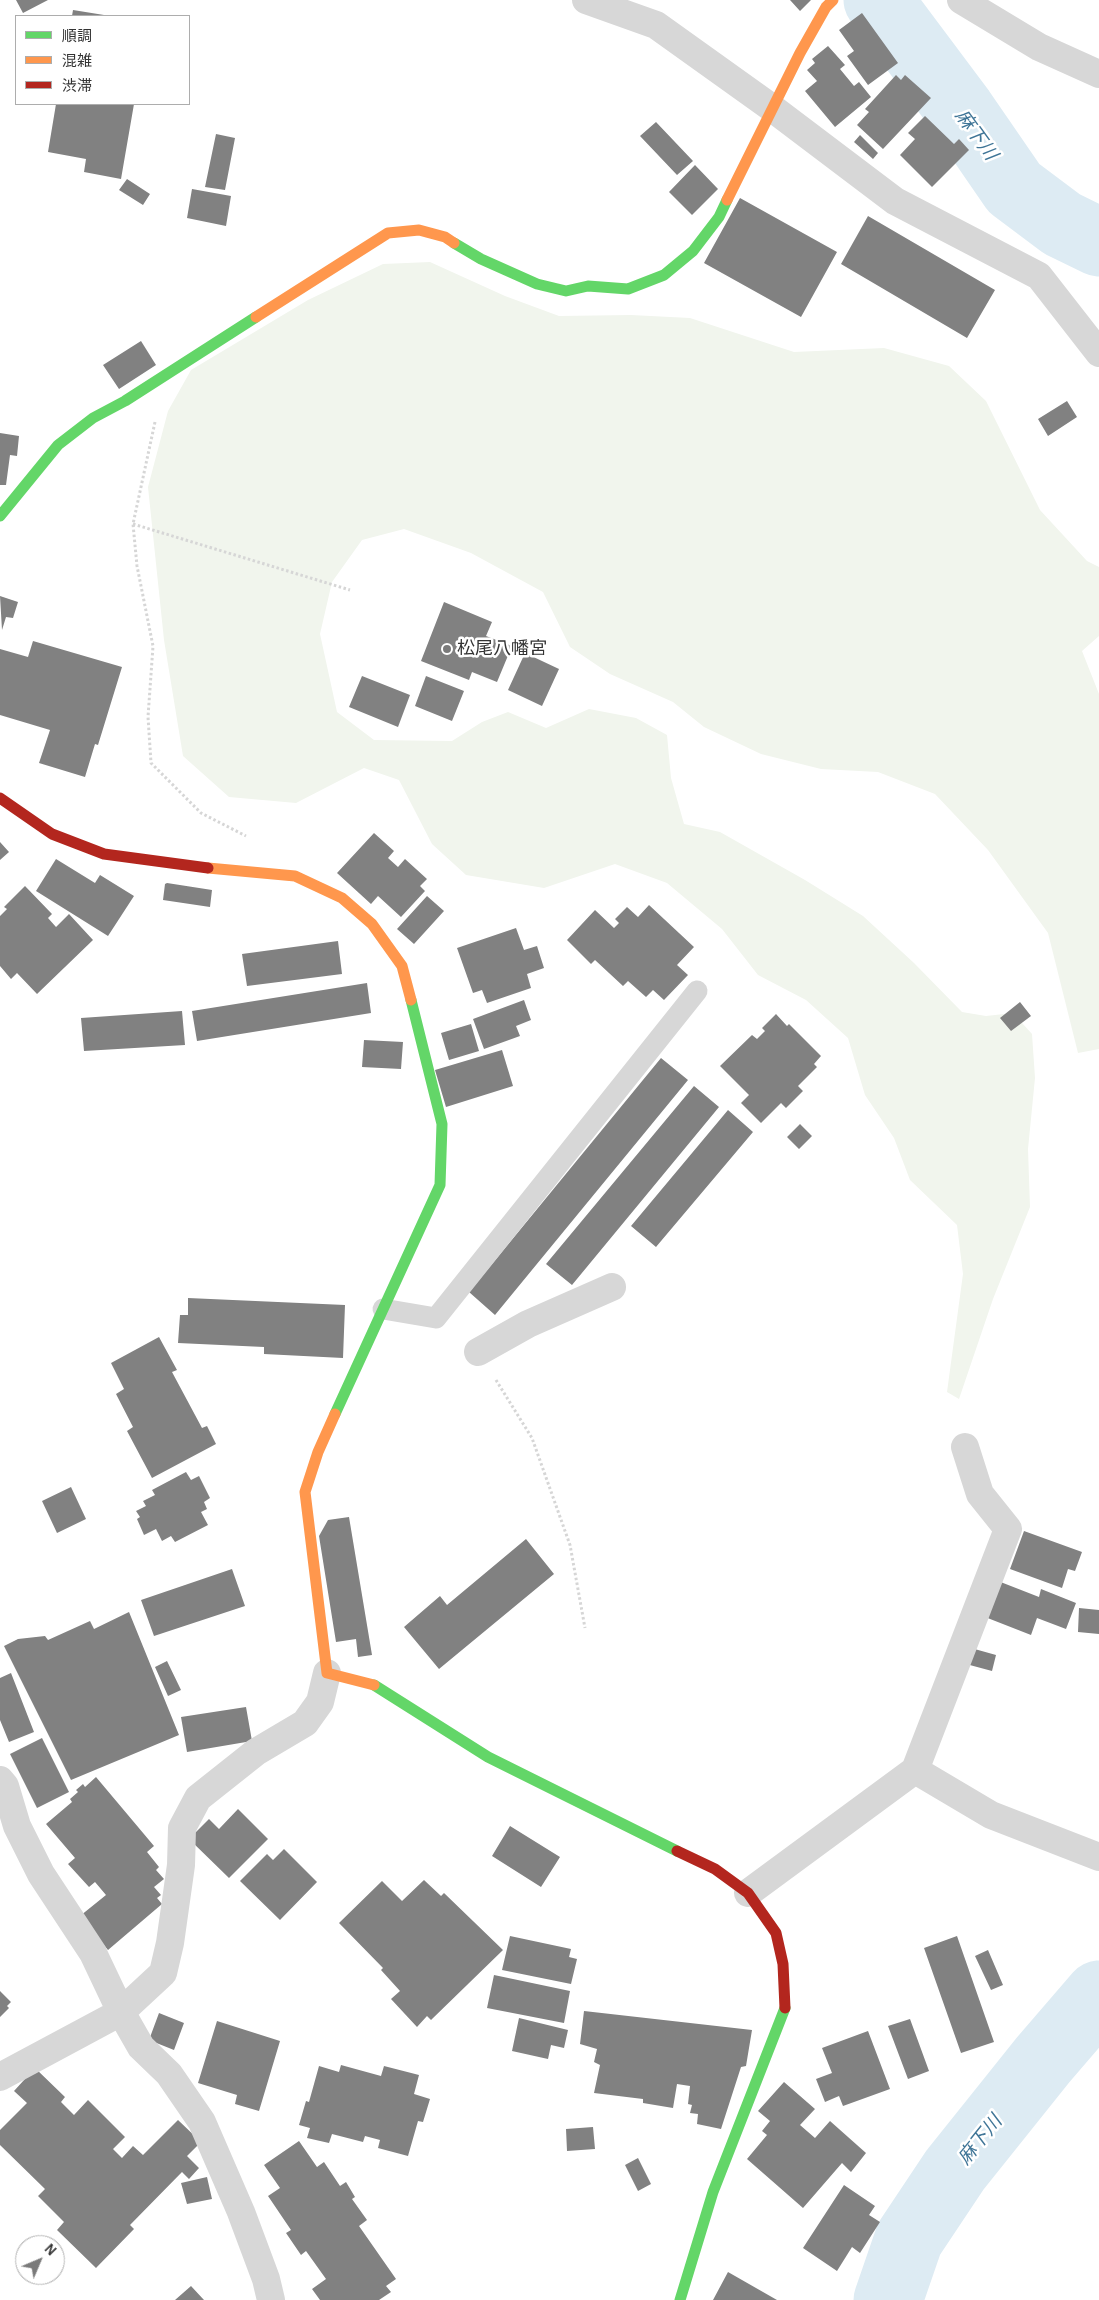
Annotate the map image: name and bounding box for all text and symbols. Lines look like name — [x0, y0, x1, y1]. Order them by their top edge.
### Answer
legend — [15, 15, 190, 105]
text: 順調 — [62, 29, 92, 44]
text: 混雑 — [62, 54, 92, 69]
text: 渋滞 — [62, 79, 92, 94]
water label: 麻下川 — [950, 105, 1002, 165]
place label: 松尾八幡宮 — [457, 638, 547, 660]
marker: 松尾八幡宮 — [441, 643, 453, 655]
water label: 麻下川 — [953, 2111, 1007, 2169]
north arrow — [15, 2235, 65, 2285]
text: N — [42, 2242, 58, 2258]

